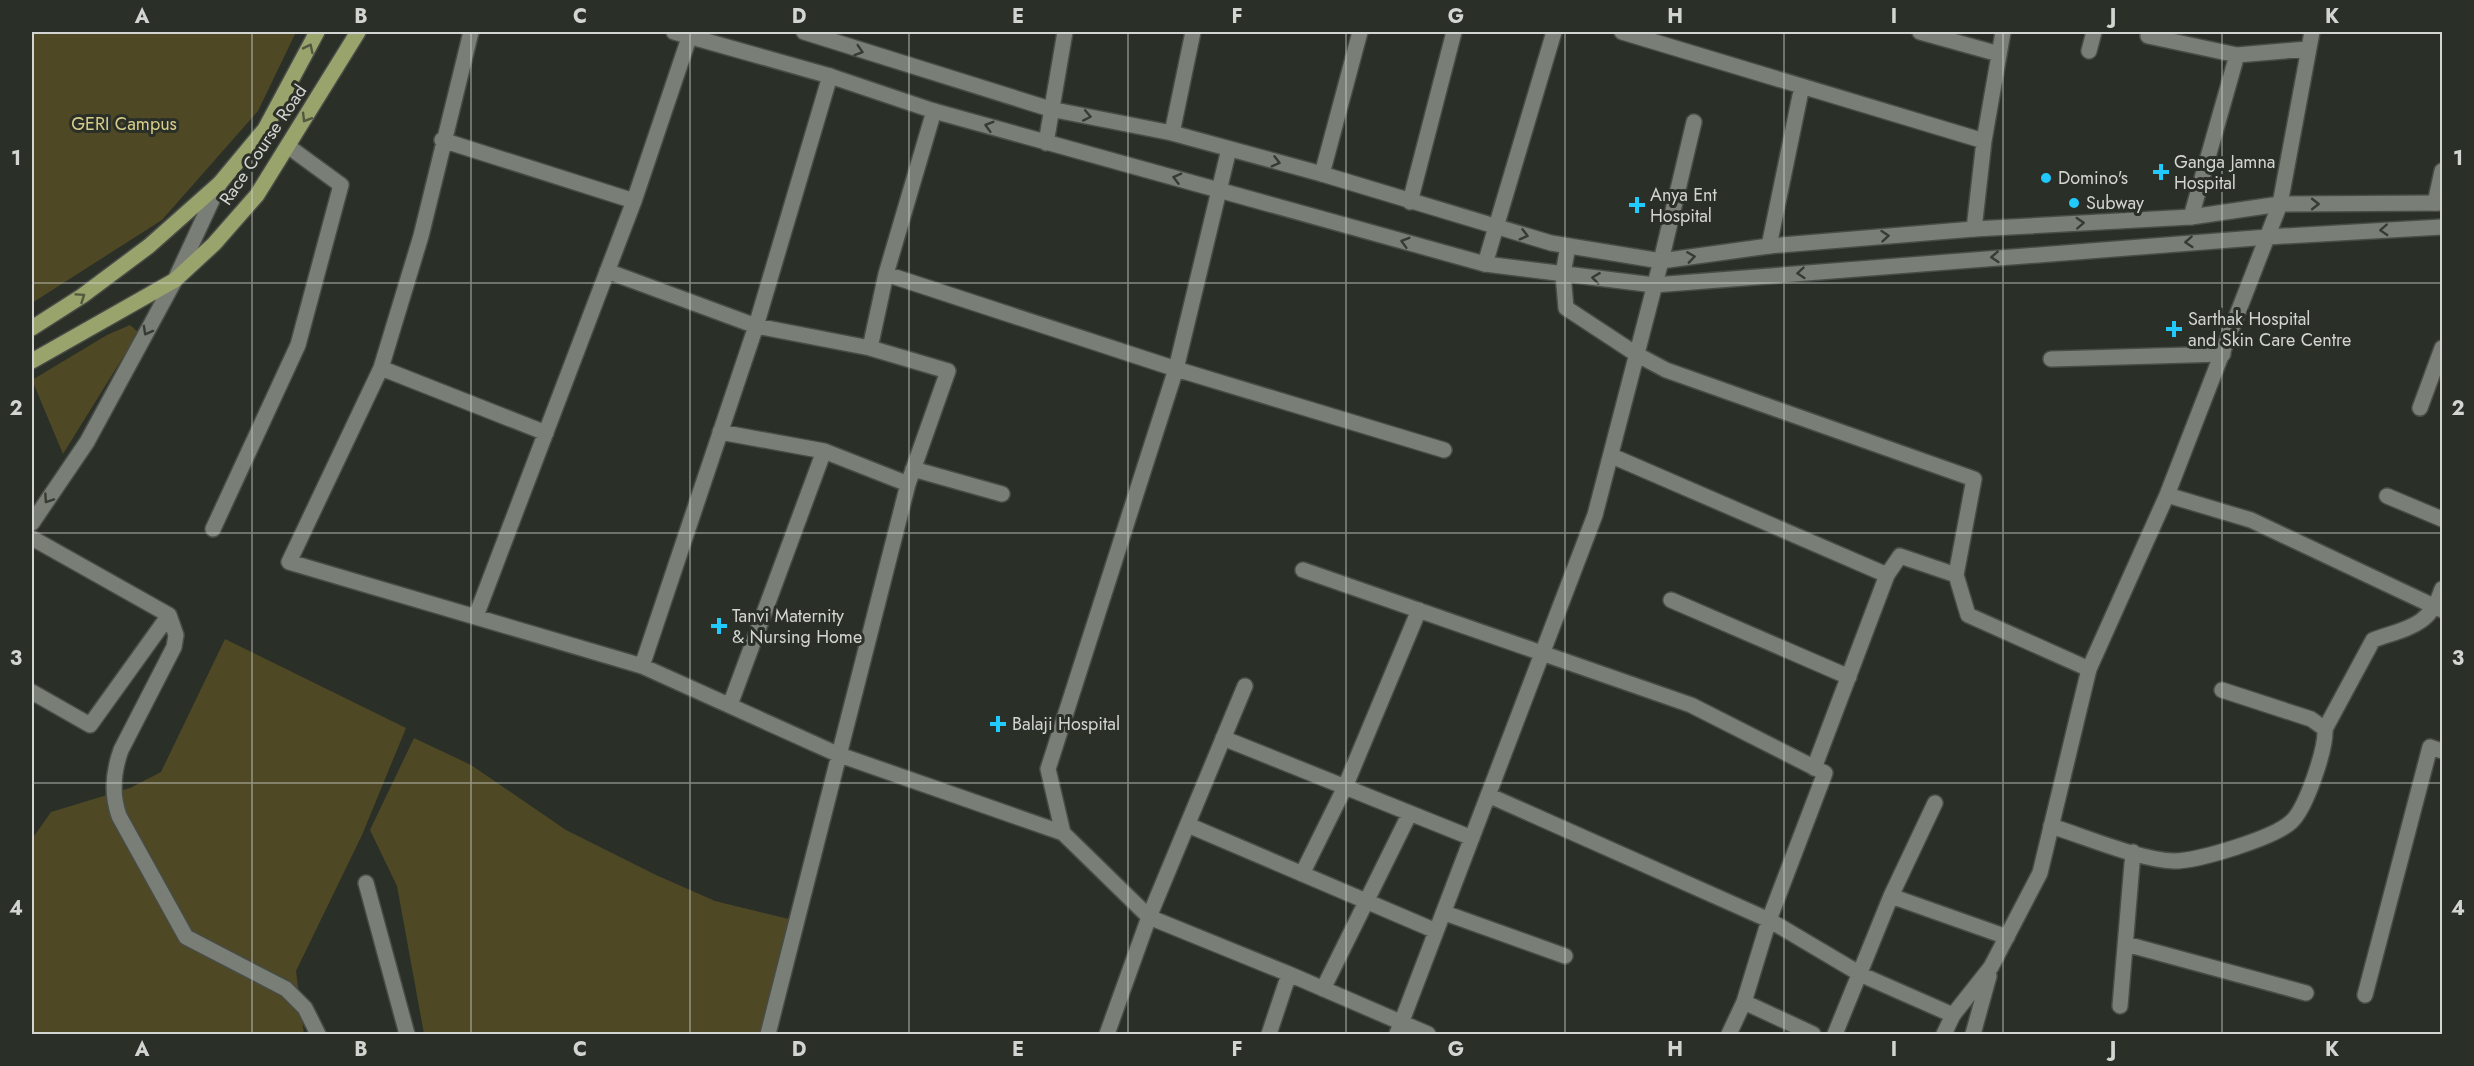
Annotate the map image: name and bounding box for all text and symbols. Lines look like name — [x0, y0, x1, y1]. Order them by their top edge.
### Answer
text: A — [134, 2, 150, 31]
text: B — [354, 2, 368, 31]
text: C — [573, 2, 587, 31]
text: D — [792, 2, 806, 31]
text: E — [1012, 2, 1024, 31]
text: F — [1231, 2, 1243, 31]
text: G — [1448, 2, 1464, 31]
text: H — [1667, 2, 1683, 31]
text: I — [1891, 2, 1897, 31]
text: J — [2106, 2, 2116, 31]
text: K — [2325, 2, 2339, 31]
one-way arrow — [301, 44, 313, 55]
one-way arrow — [853, 44, 864, 56]
street label: Race Course Road — [213, 79, 313, 211]
one-way arrow — [1082, 109, 1092, 122]
park label: GERI Campus — [71, 111, 177, 137]
one-way arrow — [302, 112, 314, 122]
one-way arrow — [984, 121, 995, 133]
text: 1 — [11, 144, 21, 173]
text: 1 — [2453, 144, 2463, 173]
place label: Ganga Jamna Hospital — [2174, 149, 2276, 196]
one-way arrow — [1270, 155, 1281, 167]
marker: Ganga Jamna Hospital — [2152, 163, 2170, 181]
place label: Domino's — [2058, 165, 2128, 191]
marker: Domino's — [2039, 171, 2053, 185]
one-way arrow — [1172, 173, 1183, 185]
place label: Anya Ent Hospital — [1650, 182, 1718, 229]
place label: Subway — [2086, 190, 2144, 216]
marker: Anya Ent Hospital — [1628, 196, 1646, 214]
marker: Subway — [2067, 196, 2081, 210]
one-way arrow — [2311, 198, 2320, 210]
one-way arrow — [2075, 217, 2084, 230]
one-way arrow — [2380, 224, 2389, 237]
one-way arrow — [1518, 228, 1528, 241]
one-way arrow — [1880, 230, 1890, 243]
one-way arrow — [1400, 236, 1410, 249]
one-way arrow — [2185, 236, 2194, 249]
one-way arrow — [1990, 250, 2000, 263]
one-way arrow — [1687, 252, 1696, 264]
one-way arrow — [1796, 266, 1805, 279]
one-way arrow — [1591, 273, 1601, 285]
one-way arrow — [74, 293, 85, 304]
place label: Sarthak Hospital and Skin Care Centre — [2188, 306, 2351, 353]
marker: Sarthak Hospital and Skin Care Centre — [2165, 320, 2183, 338]
one-way arrow — [143, 325, 154, 335]
text: 2 — [9, 394, 23, 423]
text: 2 — [2451, 394, 2465, 423]
one-way arrow — [44, 492, 55, 503]
place label: Tanvi Maternity & Nursing Home — [732, 603, 862, 650]
marker: Tanvi Maternity & Nursing Home — [710, 617, 728, 635]
text: 3 — [10, 644, 22, 673]
text: 3 — [2452, 644, 2464, 673]
place label: Balaji Hospital — [1012, 711, 1120, 737]
marker: Balaji Hospital — [989, 715, 1007, 733]
text: 4 — [9, 894, 23, 923]
text: 4 — [2451, 894, 2465, 923]
text: A — [134, 1035, 150, 1064]
text: B — [354, 1035, 368, 1064]
text: C — [573, 1035, 587, 1064]
text: D — [792, 1035, 806, 1064]
text: E — [1012, 1035, 1024, 1064]
text: F — [1231, 1035, 1243, 1064]
text: G — [1448, 1035, 1464, 1064]
text: H — [1667, 1035, 1683, 1064]
text: I — [1891, 1035, 1897, 1064]
text: J — [2106, 1035, 2116, 1064]
text: K — [2325, 1035, 2339, 1064]

